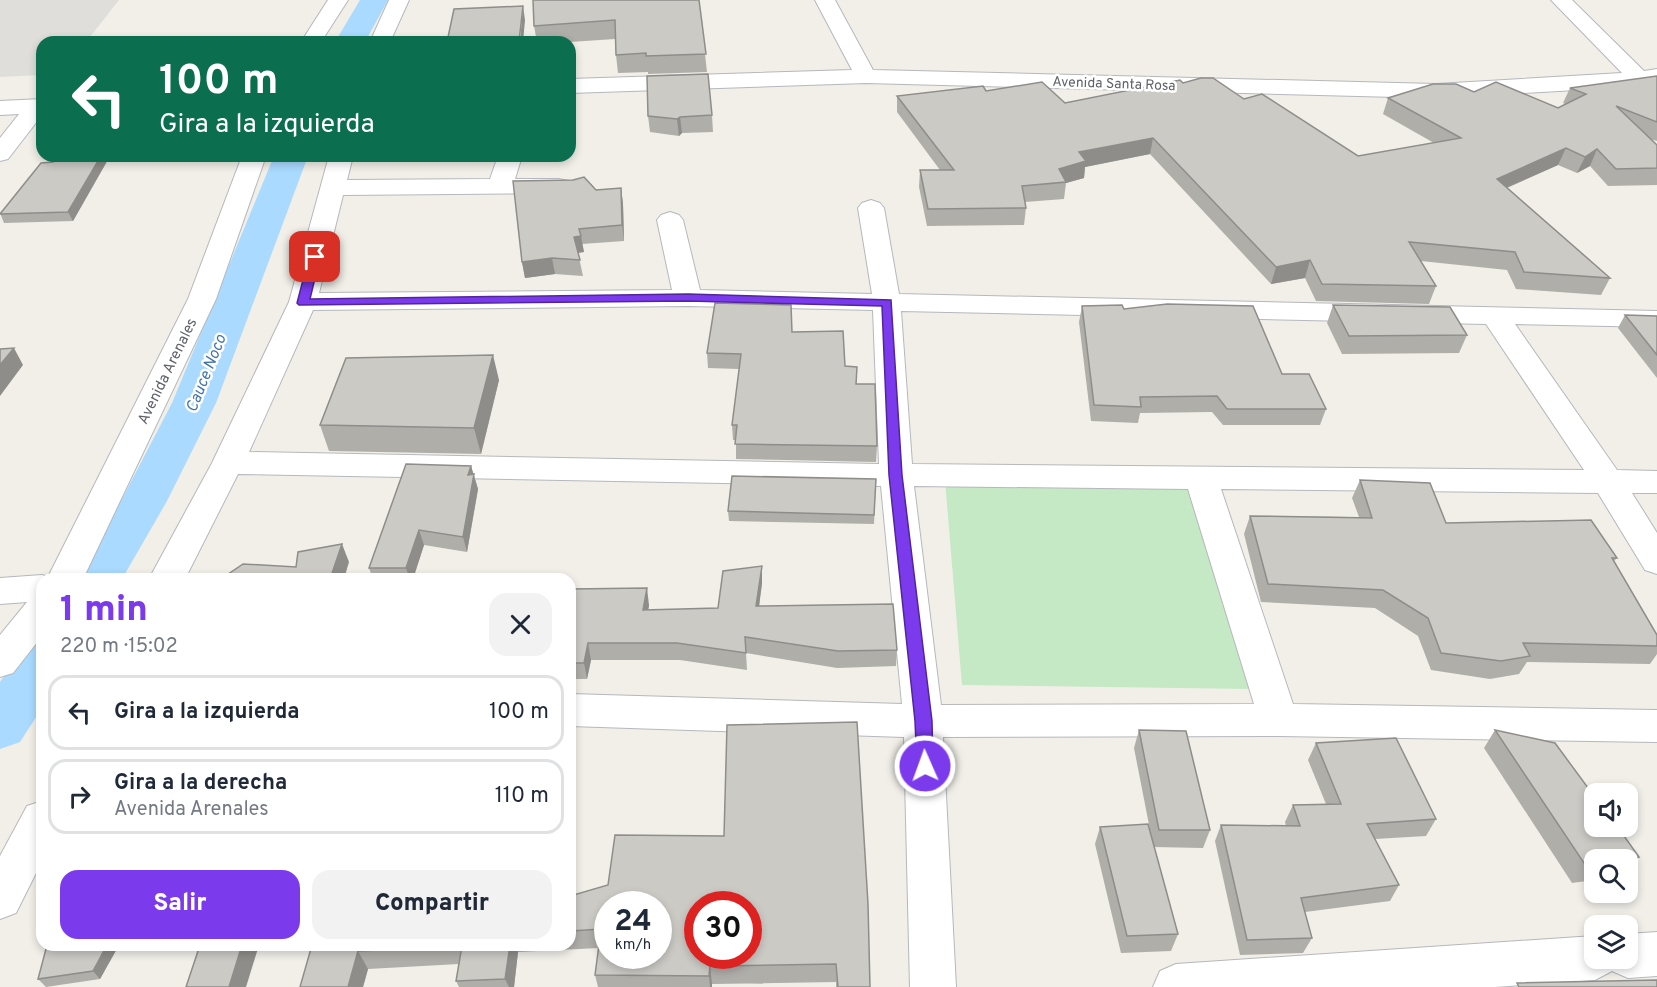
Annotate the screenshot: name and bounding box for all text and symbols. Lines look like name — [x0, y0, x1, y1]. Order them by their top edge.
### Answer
text: 100 m — [159, 56, 278, 109]
icon: left — [60, 60, 138, 138]
street label: Avenida Santa Rosa — [1052, 74, 1176, 95]
text: Gira a la izquierda — [159, 108, 375, 142]
pin — [289, 231, 340, 282]
icon: arrive — [298, 240, 331, 273]
street label: Avenida Arenales — [134, 315, 202, 428]
water label: Cauce Noco — [182, 332, 232, 415]
text: 1 min — [60, 588, 148, 634]
button: close — [489, 593, 552, 656]
text: 220 m · 15:02 — [60, 634, 178, 660]
icon: left — [63, 696, 96, 729]
text: Gira a la izquierda — [114, 699, 300, 726]
text: 100 m — [489, 699, 549, 726]
position arrow — [893, 734, 957, 798]
text: Gira a la derecha — [114, 770, 287, 797]
icon: right — [63, 780, 96, 813]
text: 110 m — [495, 783, 549, 810]
map controls — [1584, 783, 1638, 969]
button: sound — [1584, 783, 1638, 837]
text: Avenida Arenales — [114, 797, 269, 823]
button: search — [1584, 849, 1638, 903]
button: Salir — [60, 870, 300, 939]
button: Compartir — [312, 870, 552, 939]
speed limit sign: 30 — [684, 891, 762, 969]
text: 24 — [614, 904, 652, 941]
button: layers — [1584, 915, 1638, 969]
text: km/h — [615, 936, 651, 955]

